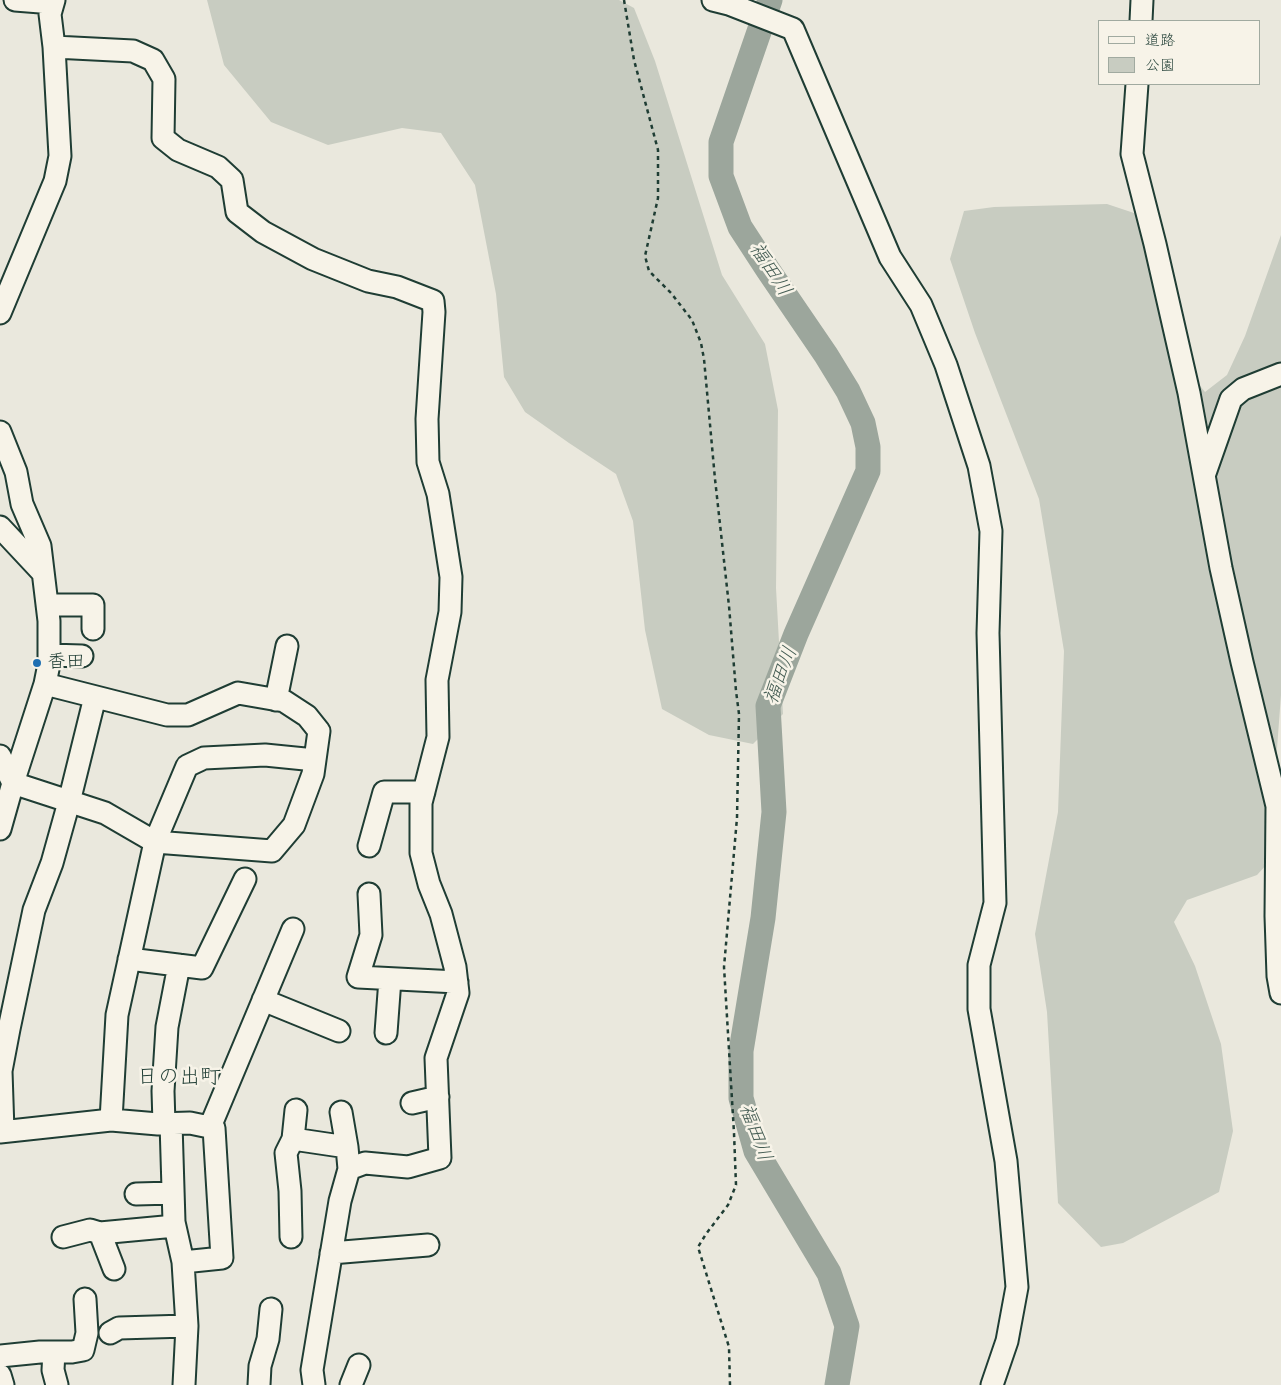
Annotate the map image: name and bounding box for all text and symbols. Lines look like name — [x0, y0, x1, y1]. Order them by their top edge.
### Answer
legend — [1098, 20, 1261, 85]
text: 道路 — [1145, 30, 1175, 51]
text: 公園 — [1145, 55, 1175, 76]
water label: 福田川 — [743, 238, 795, 302]
water label: 福田川 — [760, 644, 804, 708]
place label: 香田 — [47, 652, 85, 674]
marker: 香田 — [31, 657, 43, 669]
district label: 日の出町 — [137, 1066, 221, 1092]
water label: 福田川 — [732, 1101, 776, 1165]

